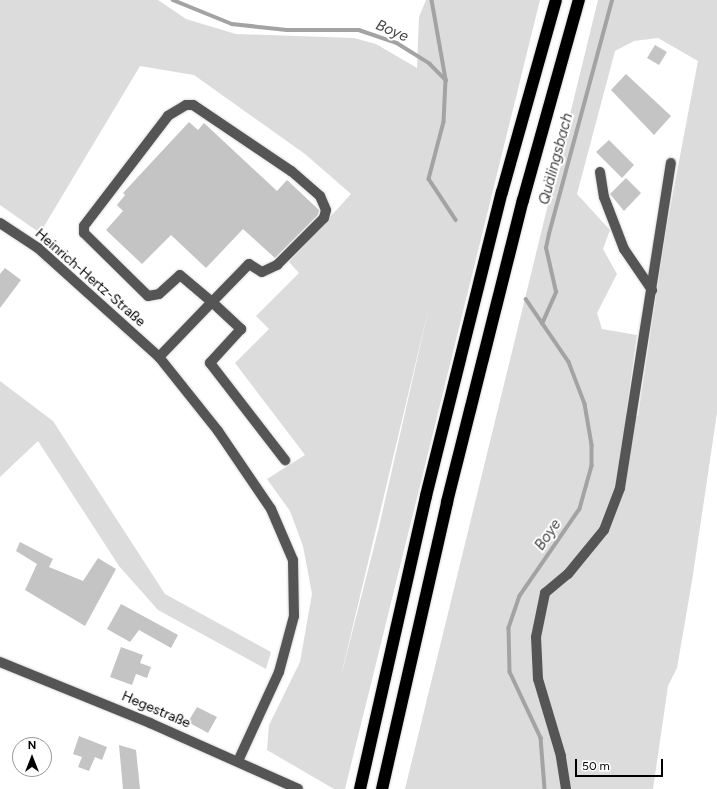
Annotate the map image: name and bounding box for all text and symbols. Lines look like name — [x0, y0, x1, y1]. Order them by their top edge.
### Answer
water label: Boye — [373, 16, 411, 46]
water label: Quälingsbach — [535, 111, 577, 207]
street label: Heinrich-Hertz-Straße — [31, 226, 149, 330]
water label: Boye — [531, 516, 565, 554]
street label: Hegestraße — [119, 688, 193, 732]
north arrow — [12, 737, 52, 777]
text: N — [28, 739, 36, 752]
scale bar — [577, 751, 665, 777]
text: 50 m — [582, 759, 610, 773]

